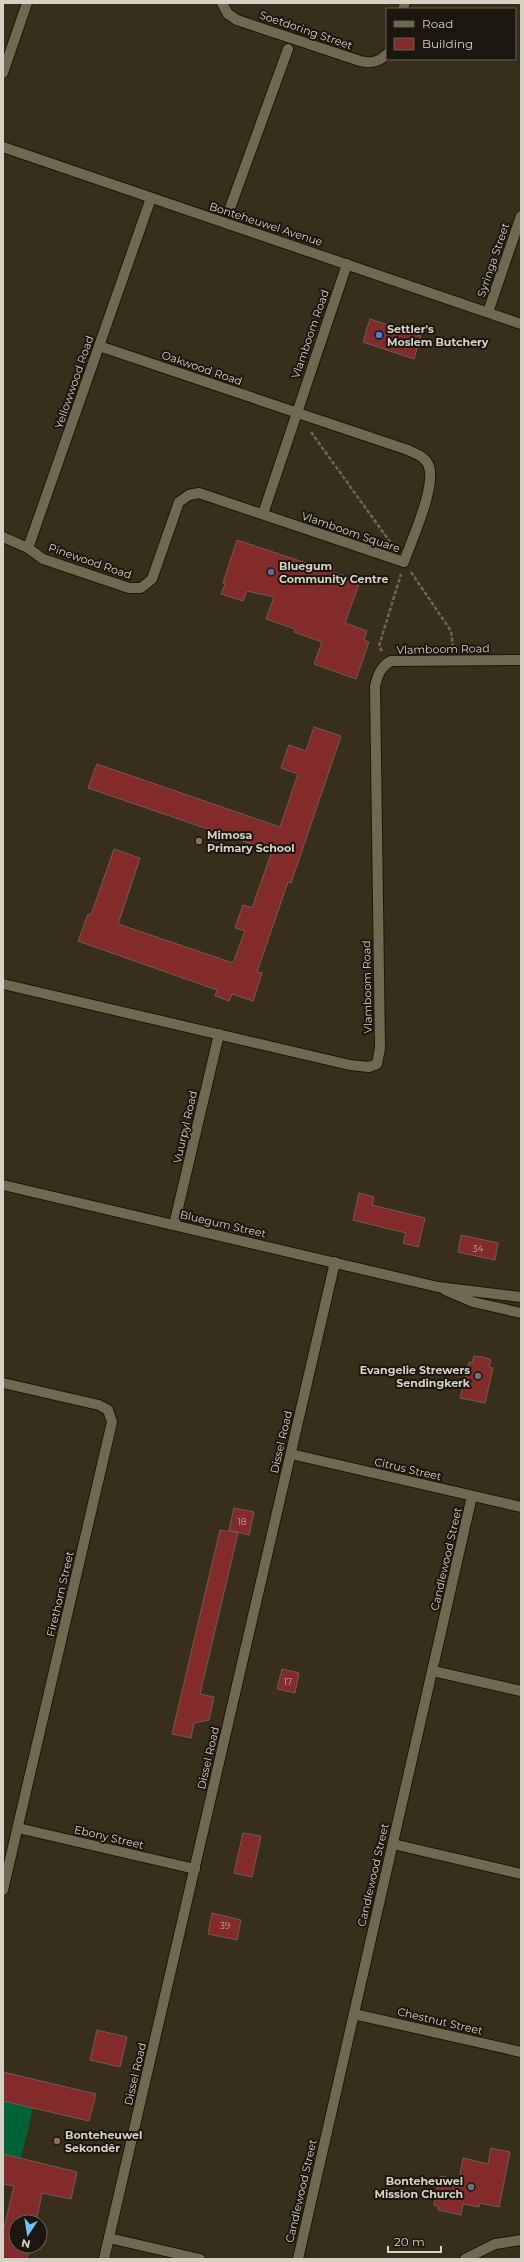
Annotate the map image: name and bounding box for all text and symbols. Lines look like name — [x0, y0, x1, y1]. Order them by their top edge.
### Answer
street label: Soetdoring Street — [258, 8, 355, 53]
legend — [386, 8, 516, 60]
text: Road — [422, 16, 453, 31]
text: Building — [422, 36, 473, 51]
street label: Bonteheuwel Avenue — [207, 199, 325, 249]
street label: Syringa Street — [474, 221, 512, 299]
street label: Vlamboom Road — [288, 288, 332, 380]
place label: Settler's Moslem Butchery — [387, 322, 489, 349]
marker: Settler's Moslem Butchery — [374, 330, 384, 340]
street label: Yellowwood Road — [51, 334, 97, 430]
street label: Oakwood Road — [160, 348, 244, 388]
street label: Vlamboom Square — [300, 509, 403, 556]
street label: Pinewood Road — [46, 540, 134, 582]
place label: Bluegum Community Centre — [279, 559, 388, 586]
marker: Bluegum Community Centre — [266, 567, 276, 577]
street label: Vlamboom Road — [396, 641, 490, 657]
place label: Mimosa Primary School — [207, 828, 295, 855]
marker: Mimosa Primary School — [194, 836, 204, 846]
street label: Vlamboom Road — [359, 940, 375, 1034]
street label: Vuurpyl Road — [170, 1089, 200, 1165]
street label: Bluegum Street — [179, 1207, 268, 1241]
house number: 34 — [472, 1243, 484, 1254]
place label: Evangelie Strewers Sendingkerk — [360, 1363, 471, 1390]
marker: Evangelie Strewers Sendingkerk — [473, 1371, 483, 1381]
street label: Dissel Road — [267, 1409, 295, 1475]
street label: Citrus Street — [373, 1454, 443, 1484]
street label: Candlewood Street — [427, 1506, 465, 1612]
house number: 18 — [238, 1516, 247, 1527]
street label: Firethorn Street — [43, 1549, 77, 1638]
house number: 17 — [284, 1676, 292, 1687]
street label: Dissel Road — [194, 1725, 222, 1791]
street label: Ebony Street — [73, 1822, 146, 1852]
street label: Candlewood Street — [354, 1822, 392, 1928]
house number: 39 — [220, 1920, 231, 1931]
street label: Chestnut Street — [396, 2004, 485, 2038]
street label: Dissel Road — [121, 2041, 149, 2107]
place label: Bonteheuwel Sekondêr — [65, 2128, 142, 2155]
marker: Bonteheuwel Sekondêr — [52, 2136, 62, 2146]
street label: Candlewood Street — [282, 2138, 320, 2244]
place label: Bonteheuwel Mission Church — [374, 2174, 463, 2201]
marker: Bonteheuwel Mission Church — [466, 2182, 476, 2192]
north arrow — [8, 2214, 48, 2254]
scale bar — [388, 2228, 441, 2254]
text: 20 m — [394, 2234, 425, 2249]
text: N — [20, 2236, 32, 2252]

